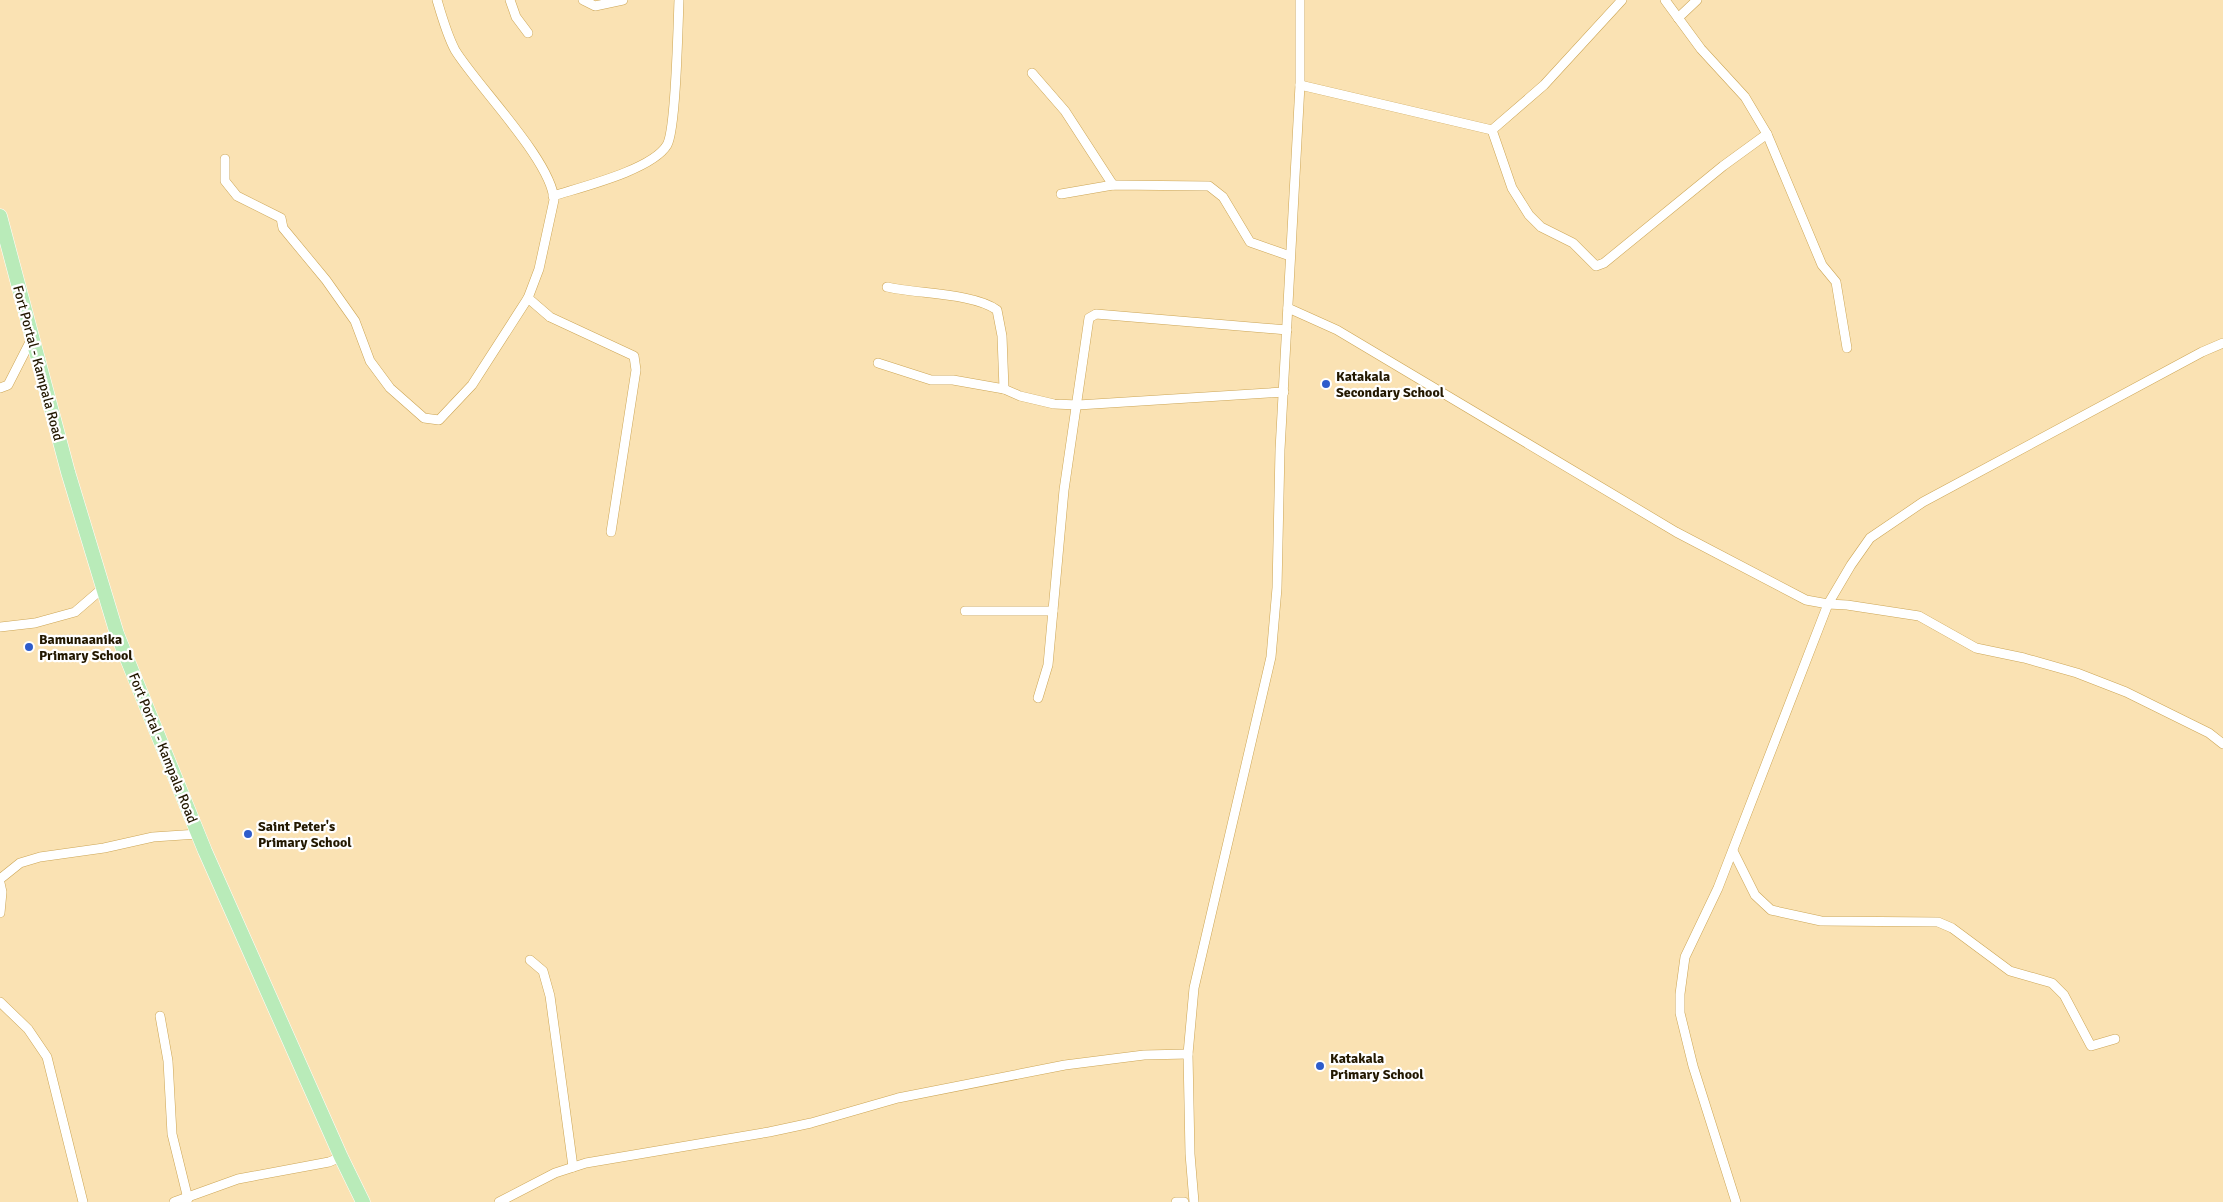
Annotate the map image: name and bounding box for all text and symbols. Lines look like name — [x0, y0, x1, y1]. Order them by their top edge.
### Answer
street label: Fort Portal - Kampala Road — [9, 283, 67, 443]
place label: Katakala Secondary School — [1336, 368, 1445, 401]
marker: Katakala Secondary School — [1320, 378, 1332, 390]
place label: Bamunaanika Primary School — [39, 631, 133, 664]
marker: Bamunaanika Primary School — [23, 641, 35, 653]
street label: Fort Portal - Kampala Road — [125, 670, 201, 826]
place label: Saint Peter's Primary School — [258, 818, 352, 851]
marker: Saint Peter's Primary School — [242, 828, 254, 840]
place label: Katakala Primary School — [1330, 1050, 1424, 1083]
marker: Katakala Primary School — [1314, 1060, 1326, 1072]

